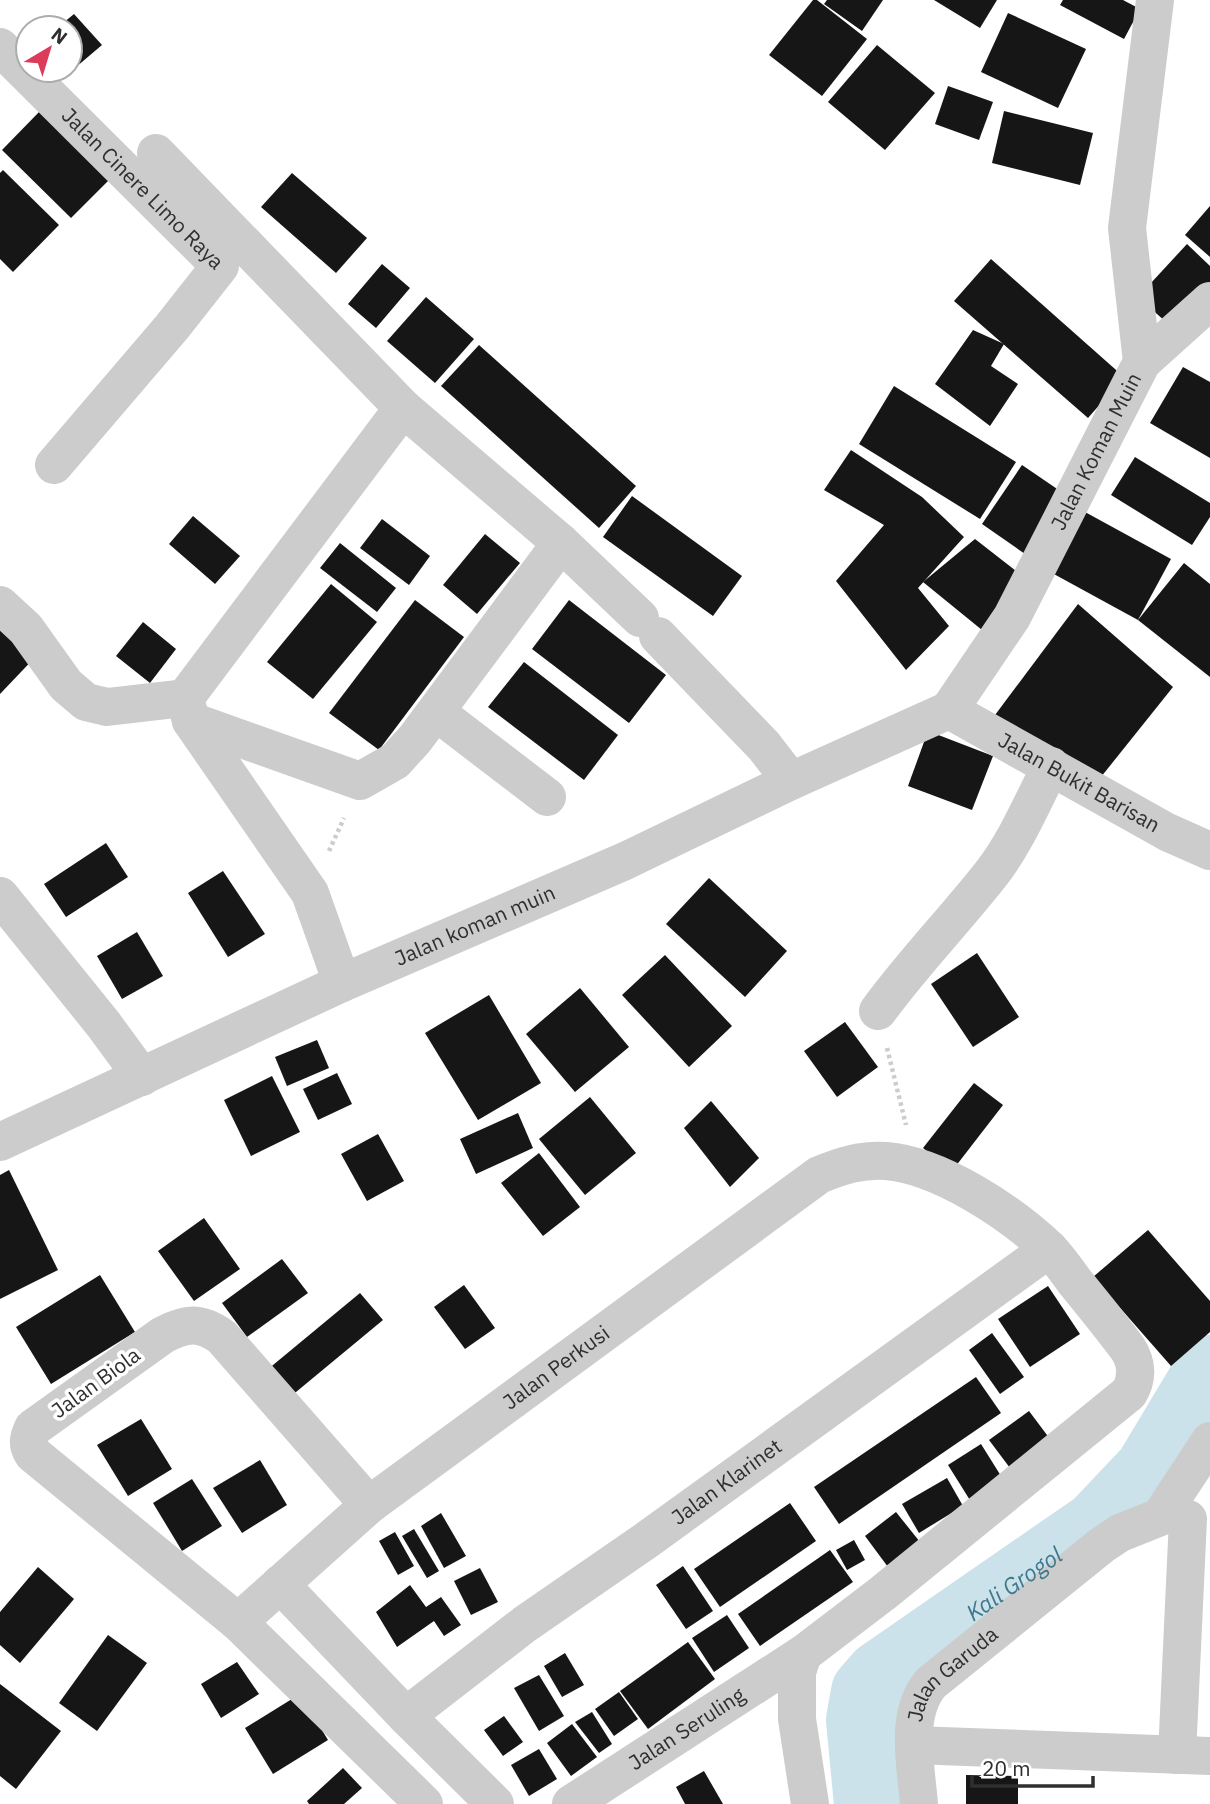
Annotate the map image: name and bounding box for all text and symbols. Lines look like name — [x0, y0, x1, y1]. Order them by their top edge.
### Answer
north arrow — [14, 14, 84, 84]
text: N — [47, 22, 72, 49]
street label: Jalan Cinere Limo Raya — [56, 101, 230, 275]
street label: Jalan Koman Muin — [1044, 368, 1147, 535]
street label: Jalan Bukit Barisan — [994, 725, 1166, 838]
street label: Jalan koman muin — [390, 878, 559, 972]
street label: Jalan Perkusi — [497, 1318, 615, 1415]
street label: Jalan Biola — [45, 1340, 145, 1424]
street label: Jalan Klarinet — [665, 1432, 787, 1531]
water label: Kali Grogol — [960, 1539, 1068, 1627]
street label: Jalan Garuda — [900, 1620, 1003, 1724]
street label: Jalan Seruling — [623, 1680, 750, 1776]
scale bar — [972, 1744, 1093, 1788]
text: 20 m — [982, 1754, 1031, 1782]

